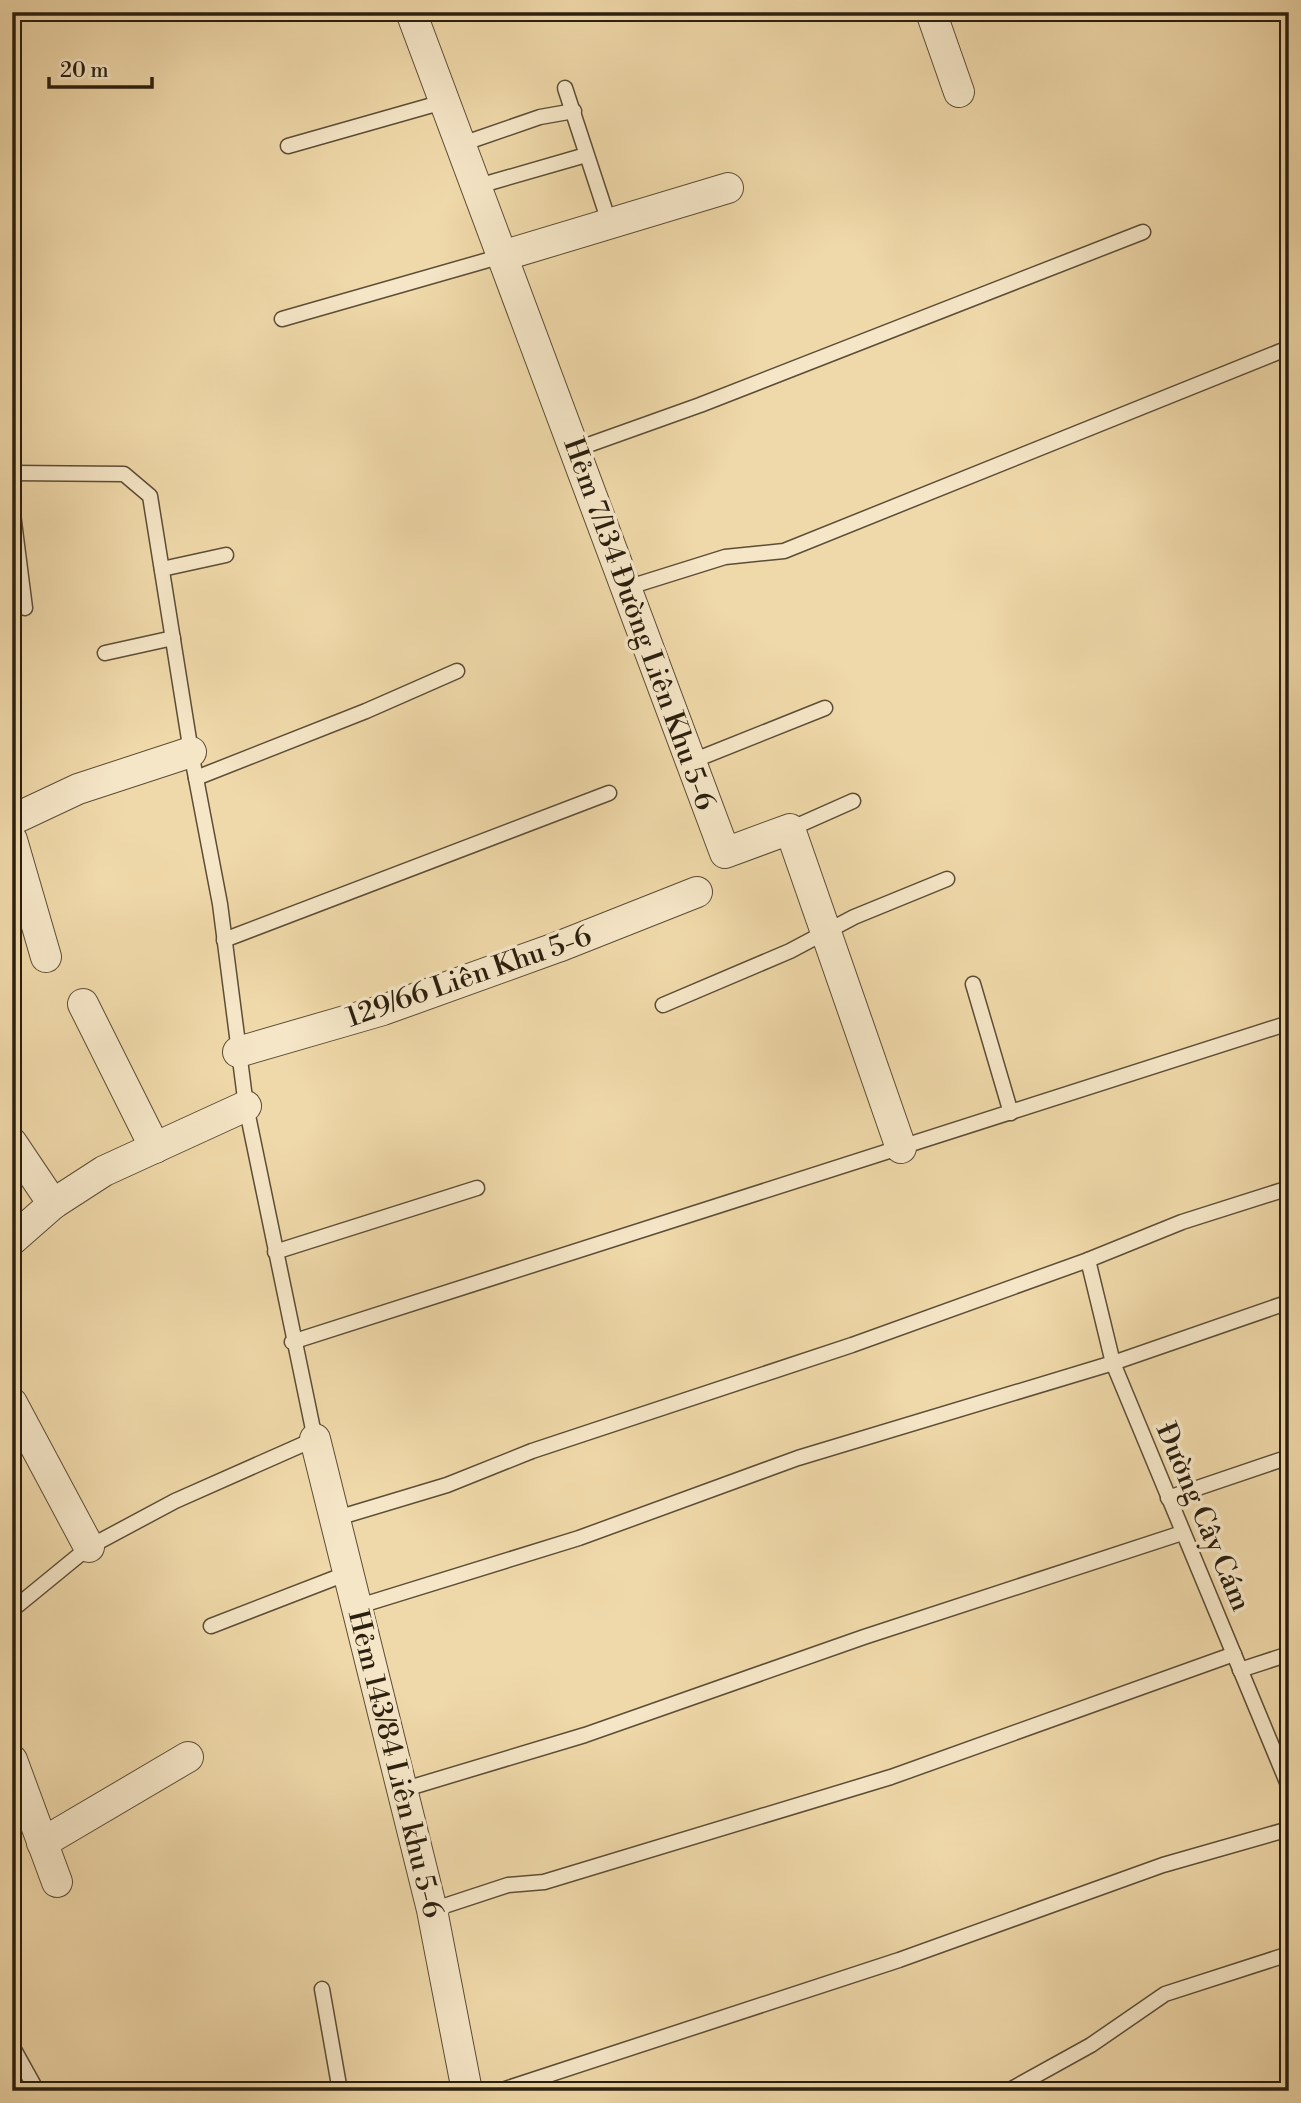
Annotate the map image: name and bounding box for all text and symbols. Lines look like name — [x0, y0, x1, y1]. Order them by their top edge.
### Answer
scale bar — [49, 46, 152, 90]
text: 20 m — [60, 58, 109, 84]
street label: Hẻm 7/134 Đường Liên Khu 5-6 — [555, 433, 723, 815]
street label: 129/66 Liên Khu 5-6 — [342, 919, 596, 1035]
street label: Đường Cây Cám — [1148, 1418, 1258, 1616]
street label: Hẻm 143/84 Liên khu 5-6 — [340, 1606, 450, 1922]

